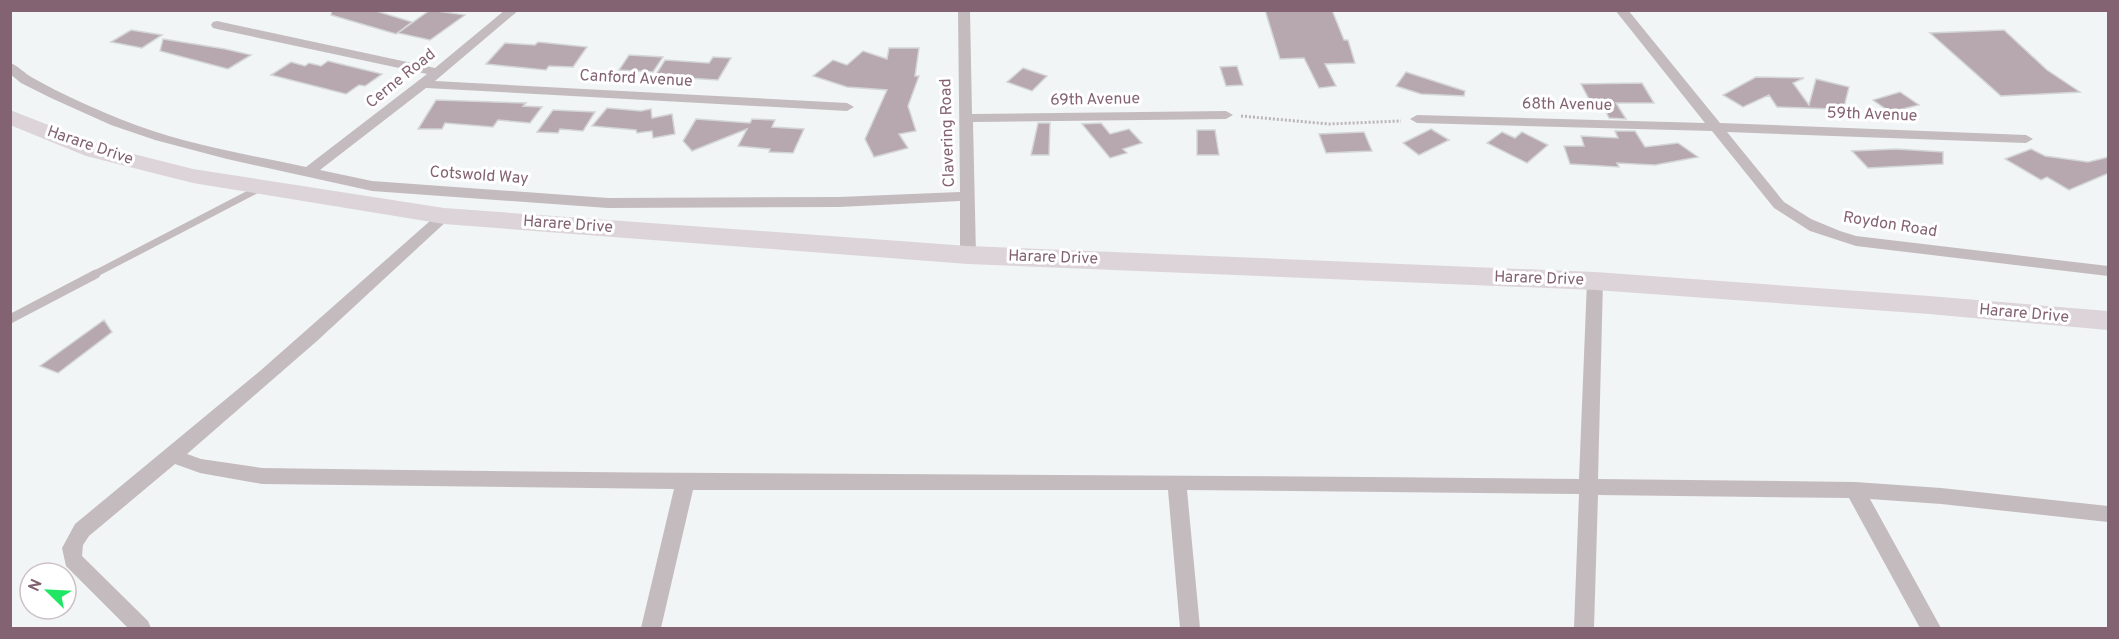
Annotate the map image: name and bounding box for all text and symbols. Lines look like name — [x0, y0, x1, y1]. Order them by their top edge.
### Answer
street label: Cerne Road — [362, 45, 440, 113]
street label: Canford Avenue — [579, 66, 693, 92]
street label: Clavering Road — [936, 78, 960, 188]
street label: 69th Avenue — [1050, 89, 1140, 111]
street label: 68th Avenue — [1522, 94, 1612, 116]
street label: 59th Avenue — [1826, 103, 1918, 127]
street label: Harare Drive — [44, 122, 136, 170]
street label: Cotswold Way — [429, 163, 529, 189]
street label: Roydon Road — [1841, 208, 1939, 242]
street label: Harare Drive — [522, 212, 614, 238]
street label: Harare Drive — [1008, 246, 1098, 270]
street label: Harare Drive — [1494, 267, 1584, 291]
street label: Harare Drive — [1978, 300, 2070, 328]
north arrow — [18, 561, 78, 621]
text: N — [25, 576, 48, 595]

